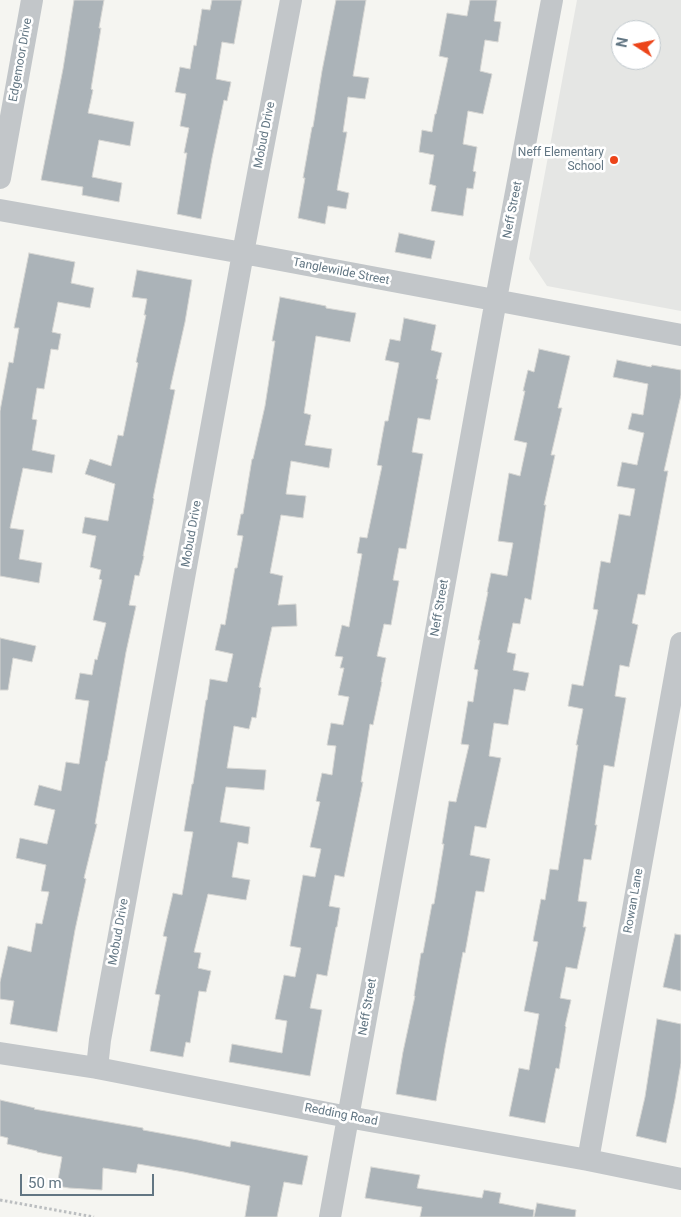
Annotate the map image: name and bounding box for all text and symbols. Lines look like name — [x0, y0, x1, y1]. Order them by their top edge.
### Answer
street label: Edgemoor Drive — [7, 17, 35, 103]
north arrow — [611, 20, 661, 70]
text: N — [613, 36, 631, 49]
street label: Mobud Drive — [252, 101, 278, 169]
place label: Neff Elementary School — [518, 146, 604, 174]
marker: Neff Elementary School — [608, 154, 620, 166]
street label: Neff Street — [500, 180, 526, 240]
street label: Tanglewilde Street — [291, 256, 391, 288]
street label: Mobud Drive — [179, 500, 205, 568]
street label: Neff Street — [428, 578, 452, 638]
street label: Rowan Lane — [621, 868, 647, 934]
street label: Mobud Drive — [106, 898, 132, 966]
street label: Neff Street — [356, 977, 380, 1037]
street label: Redding Road — [303, 1101, 379, 1129]
scale bar — [22, 1164, 156, 1196]
text: 50 m — [28, 1174, 62, 1192]

